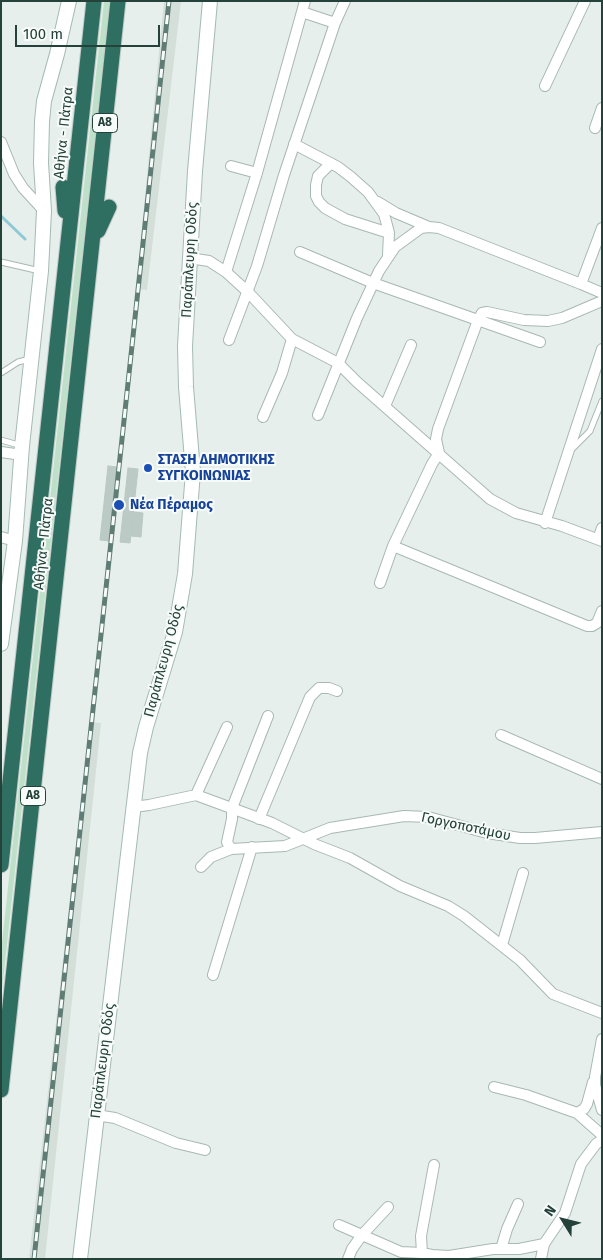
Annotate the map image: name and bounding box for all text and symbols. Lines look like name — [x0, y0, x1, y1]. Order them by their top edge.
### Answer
scale bar — [18, 15, 162, 47]
text: 100 m — [23, 25, 63, 43]
street label: Αθήνα - Πάτρα — [51, 86, 77, 180]
road number: Α8 — [92, 114, 118, 132]
street label: Παράπλευρη Οδός — [179, 202, 201, 318]
place label: ΣΤΑΣΗ ΔΗΜΟΤΙΚΗΣ ΣΥΓΚΟΙΝΩΝΙΑΣ — [158, 452, 274, 484]
marker: ΣΤΑΣΗ ΔΗΜΟΤΙΚΗΣ ΣΥΓΚΟΙΝΩΝΙΑΣ — [142, 462, 154, 474]
street label: Αθήνα - Πάτρα — [31, 497, 57, 591]
place label: Νέα Πέραμος — [130, 497, 213, 513]
marker: Νέα Πέραμος — [112, 498, 126, 512]
street label: Παράπλευρη Οδός — [141, 603, 187, 719]
road number: Α8 — [20, 786, 46, 806]
street label: Γοργοποτάμου — [420, 809, 512, 845]
street label: Παράπλευρη Οδός — [88, 1002, 118, 1120]
north arrow — [538, 1195, 588, 1245]
text: N — [541, 1202, 560, 1220]

